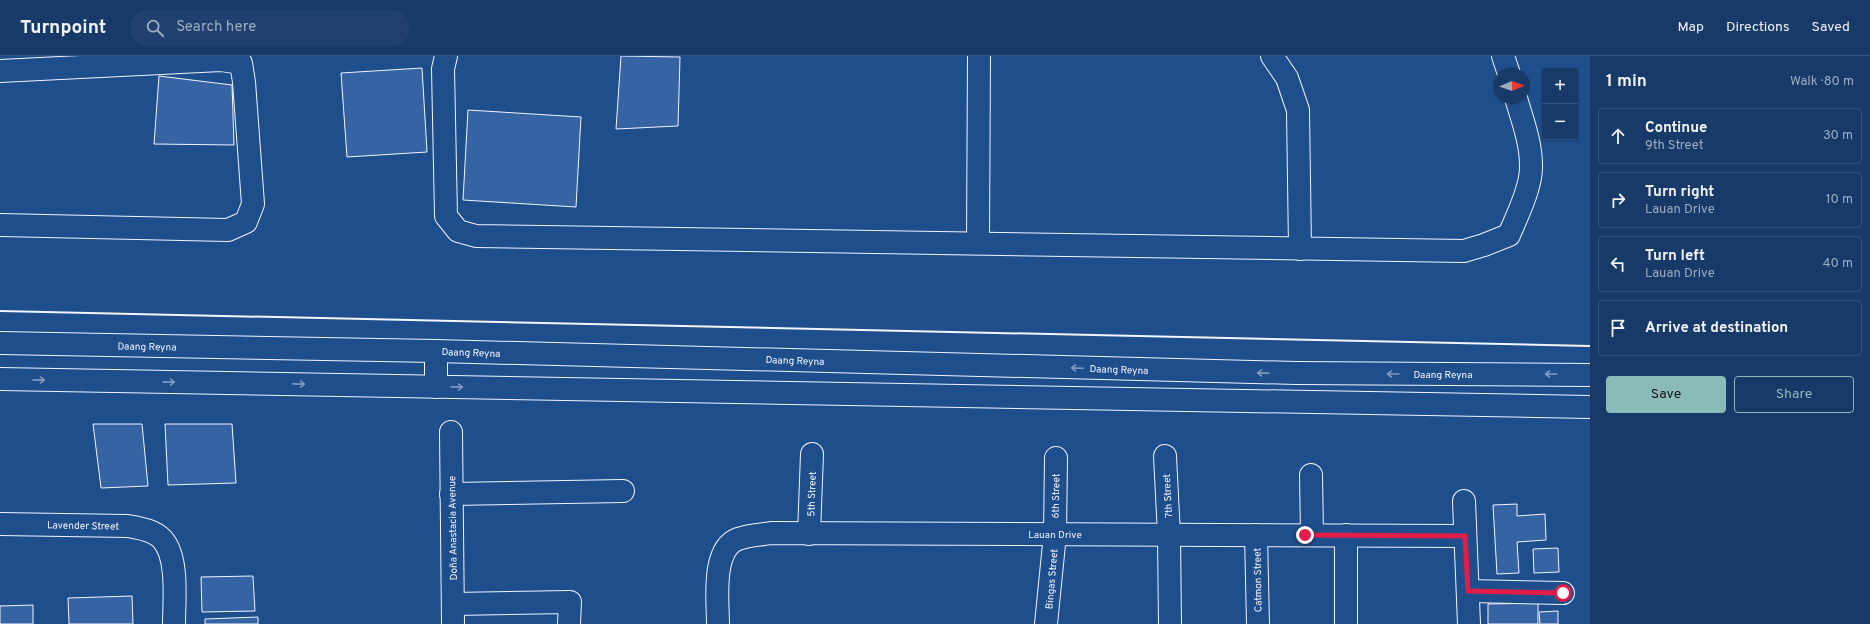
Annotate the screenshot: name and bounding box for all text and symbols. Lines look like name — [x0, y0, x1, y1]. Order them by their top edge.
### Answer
search box — [130, 10, 410, 46]
text: Turnpoint — [20, 16, 106, 40]
icon: search — [144, 17, 166, 39]
text: Search here — [176, 18, 256, 37]
text: Map — [1678, 19, 1704, 36]
text: Directions — [1726, 19, 1790, 36]
text: Saved — [1812, 19, 1850, 36]
north arrow — [1494, 68, 1530, 104]
map controls — [1542, 68, 1578, 140]
button: + — [1542, 68, 1578, 104]
text: 1 min — [1606, 71, 1647, 93]
text: Walk · 80 m — [1790, 74, 1854, 90]
button: − — [1542, 104, 1578, 140]
text: Continue — [1645, 119, 1707, 138]
icon: ahead — [1607, 125, 1629, 147]
text: 30 m — [1823, 128, 1853, 144]
text: 9th Street — [1645, 138, 1704, 154]
text: Turn right — [1645, 183, 1714, 202]
icon: right — [1607, 189, 1629, 211]
text: 10 m — [1826, 192, 1853, 208]
text: Lauan Drive — [1645, 202, 1715, 218]
text: Turn left — [1645, 247, 1705, 266]
icon: left — [1607, 253, 1629, 275]
text: 40 m — [1823, 256, 1853, 272]
text: Lauan Drive — [1645, 266, 1715, 282]
icon: arrive — [1607, 317, 1629, 339]
text: Arrive at destination — [1645, 319, 1788, 338]
street label: Daang Reyna — [117, 340, 177, 355]
street label: Daang Reyna — [441, 346, 501, 361]
street label: Daang Reyna — [765, 354, 825, 369]
street label: Daang Reyna — [1089, 363, 1149, 378]
one-way arrow — [1071, 364, 1084, 372]
one-way arrow — [1257, 369, 1270, 376]
street label: Daang Reyna — [1413, 369, 1473, 382]
one-way arrow — [1387, 370, 1400, 378]
one-way arrow — [1545, 370, 1558, 378]
one-way arrow — [32, 376, 45, 383]
button: Save — [1606, 376, 1726, 413]
button: Share — [1734, 376, 1854, 413]
one-way arrow — [162, 378, 175, 386]
one-way arrow — [292, 380, 305, 388]
one-way arrow — [450, 383, 463, 391]
street label: 5th Street — [805, 471, 820, 517]
street label: 6th Street — [1050, 473, 1063, 519]
street label: 7th Street — [1161, 473, 1176, 518]
street label: Doña Anastacia Avenue — [446, 475, 461, 580]
street label: Lavender Street — [47, 519, 119, 534]
route end — [1296, 526, 1314, 544]
street label: Lauan Drive — [1028, 529, 1082, 542]
street label: Catmon Street — [1251, 547, 1266, 612]
street label: Bingas Street — [1043, 548, 1062, 610]
route start — [1554, 584, 1572, 602]

